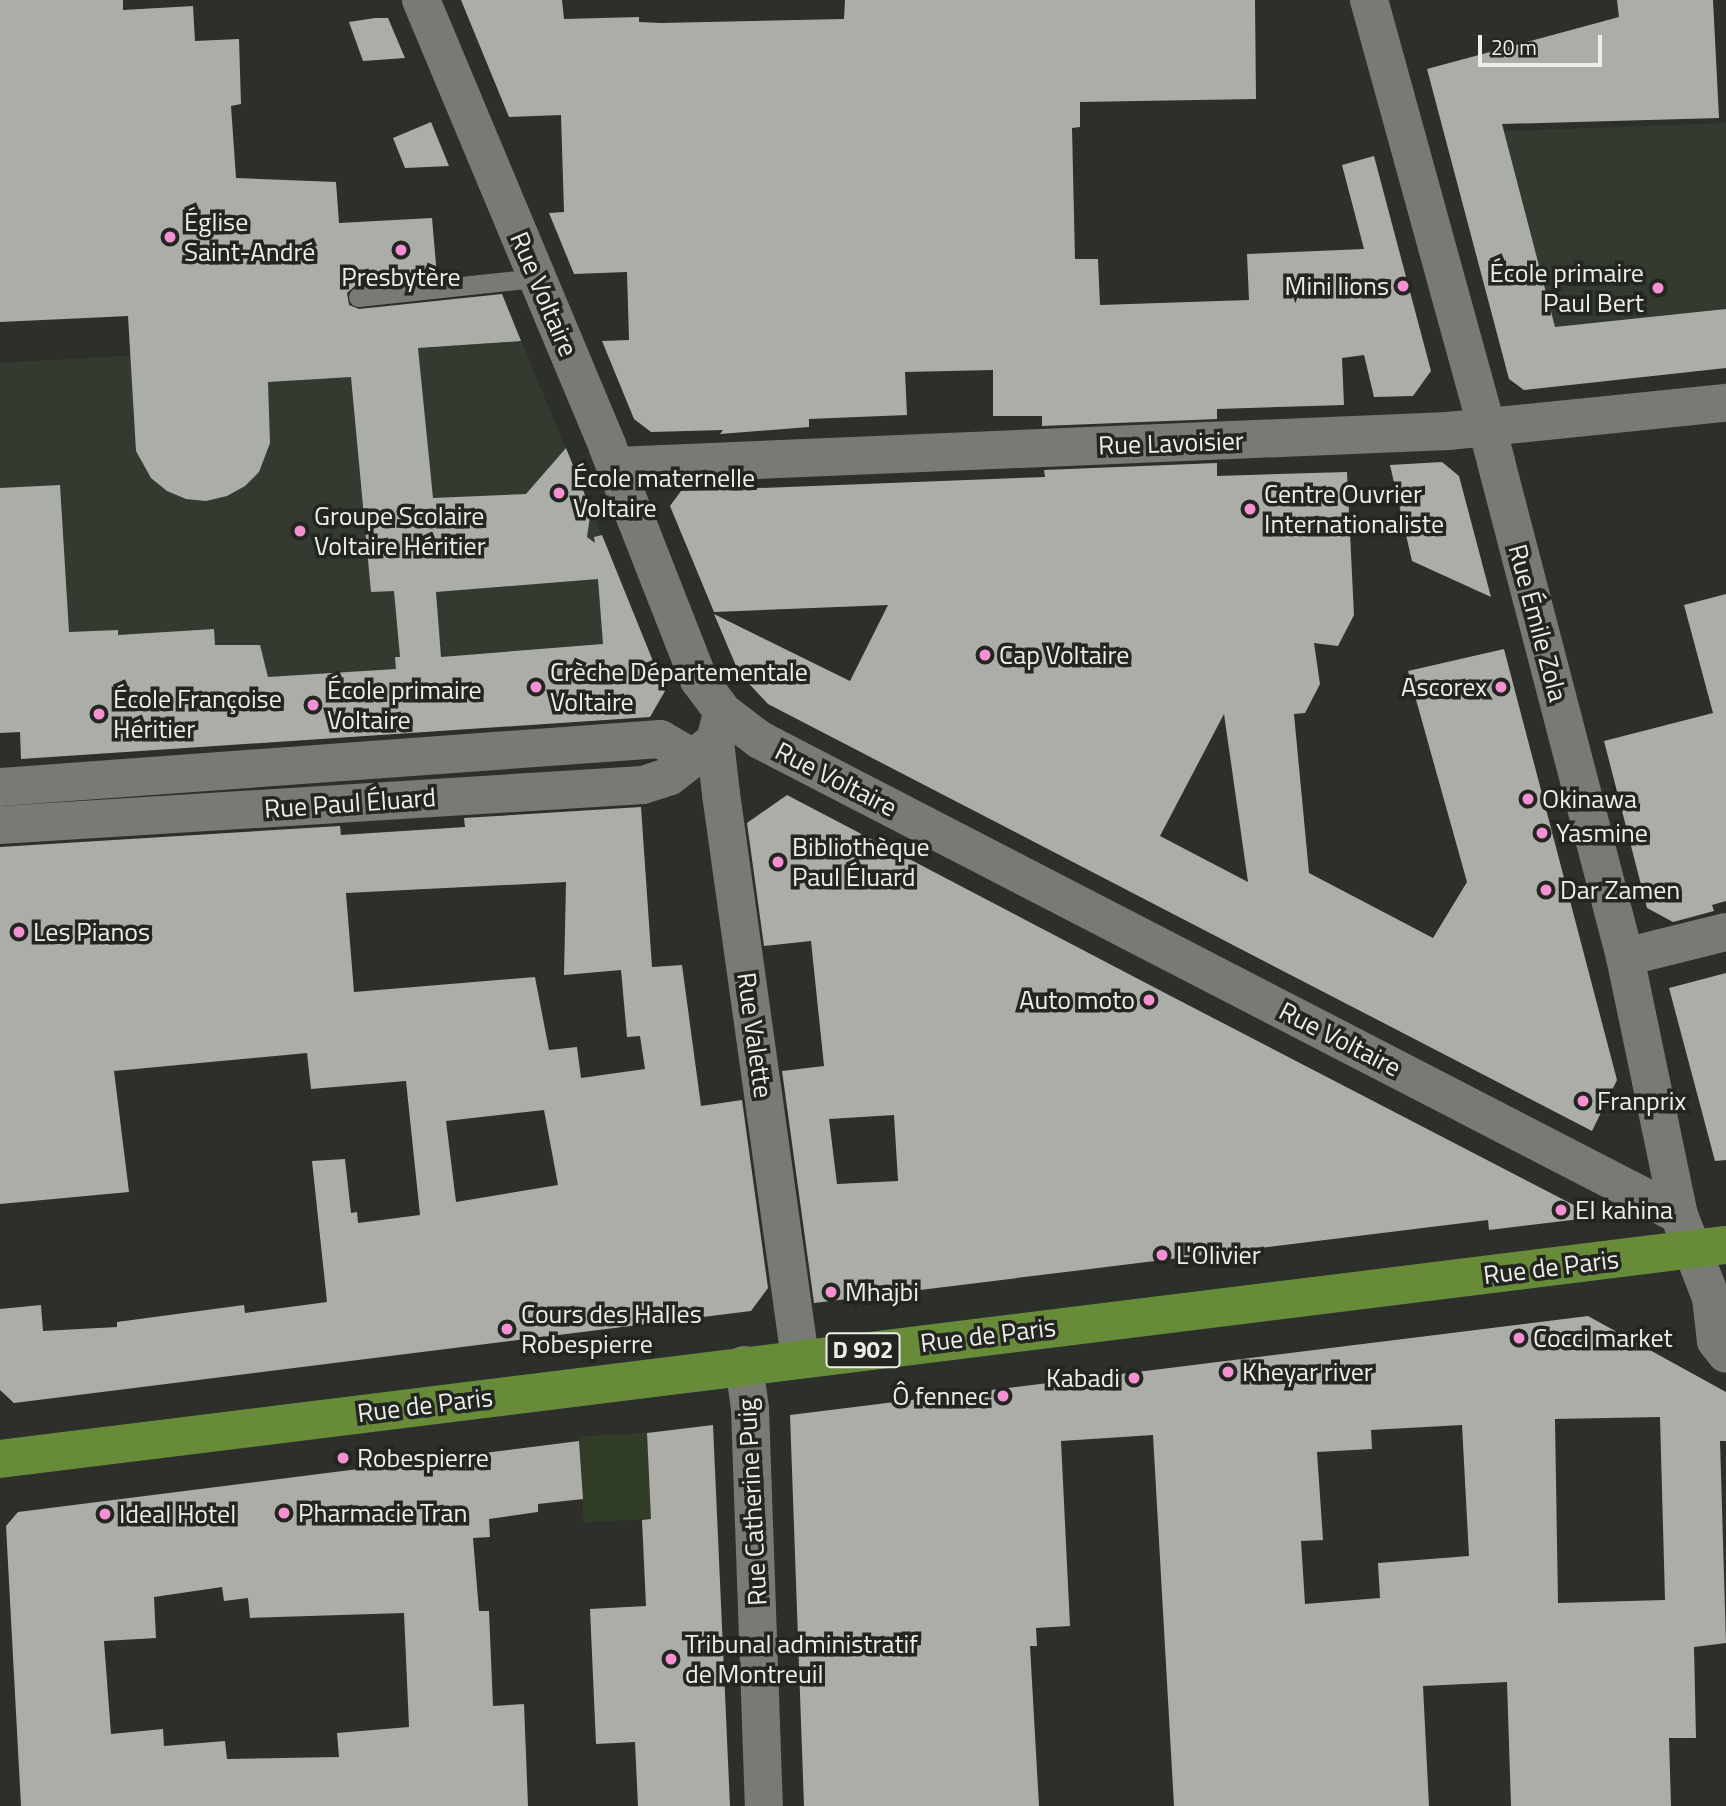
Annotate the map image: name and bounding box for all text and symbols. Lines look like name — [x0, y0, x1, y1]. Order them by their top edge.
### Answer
scale bar — [1481, 21, 1605, 65]
text: 20 m — [1491, 31, 1537, 63]
place label: Église Saint-André — [184, 206, 315, 268]
street label: Rue Voltaire — [504, 227, 584, 361]
marker: Église Saint-André — [162, 229, 178, 245]
marker: Presbytère — [393, 242, 409, 258]
place label: École primaire Paul Bert — [1489, 257, 1644, 318]
place label: Presbytère — [341, 261, 461, 293]
place label: Mini lions — [1285, 270, 1389, 302]
marker: Mini lions — [1395, 278, 1411, 294]
marker: École primaire Paul Bert — [1650, 280, 1666, 296]
street label: Rue Lavoisier — [1098, 425, 1244, 461]
place label: École maternelle Voltaire — [573, 462, 755, 524]
place label: Centre Ouvrier Internationaliste — [1264, 478, 1444, 540]
marker: École maternelle Voltaire — [551, 485, 567, 501]
place label: Groupe Scolaire Voltaire Héritier — [314, 500, 486, 562]
marker: Centre Ouvrier Internationaliste — [1242, 501, 1258, 517]
marker: Groupe Scolaire Voltaire Héritier — [292, 523, 308, 539]
street label: Rue Émile Zola — [1502, 541, 1574, 705]
place label: Cap Voltaire — [999, 639, 1129, 671]
marker: Cap Voltaire — [977, 647, 993, 663]
place label: Crèche Départementale Voltaire — [550, 656, 808, 718]
place label: Ascorex — [1401, 671, 1487, 703]
place label: École primaire Voltaire — [327, 674, 482, 736]
marker: Crèche Départementale Voltaire — [528, 679, 544, 695]
marker: Ascorex — [1493, 679, 1509, 695]
place label: École Françoise Héritier — [113, 683, 282, 744]
marker: École primaire Voltaire — [305, 697, 321, 713]
marker: École Françoise Héritier — [91, 706, 107, 722]
street label: Rue Voltaire — [770, 735, 902, 823]
street label: Rue Paul Éluard — [263, 781, 437, 825]
place label: Okinawa — [1542, 783, 1637, 815]
marker: Okinawa — [1520, 791, 1536, 807]
place label: Yasmine — [1556, 817, 1648, 849]
marker: Yasmine — [1534, 825, 1550, 841]
place label: Bibliothèque Paul Éluard — [792, 831, 930, 892]
marker: Bibliothèque Paul Éluard — [770, 854, 786, 870]
place label: Dar Zamen — [1560, 874, 1680, 906]
marker: Dar Zamen — [1538, 882, 1554, 898]
place label: Les Pianos — [33, 916, 150, 948]
marker: Les Pianos — [11, 924, 27, 940]
street label: Rue Valette — [731, 970, 779, 1100]
place label: Auto moto — [1019, 984, 1135, 1016]
marker: Auto moto — [1141, 992, 1157, 1008]
street label: Rue Voltaire — [1274, 995, 1406, 1083]
place label: Franprix — [1597, 1085, 1686, 1117]
marker: Franprix — [1575, 1093, 1591, 1109]
place label: El kahina — [1575, 1194, 1673, 1226]
marker: El kahina — [1553, 1202, 1569, 1218]
place label: L'Olivier — [1176, 1239, 1261, 1271]
street label: Rue de Paris — [1481, 1243, 1621, 1291]
marker: L'Olivier — [1154, 1247, 1170, 1263]
place label: Mhajbi — [845, 1276, 919, 1308]
marker: Mhajbi — [823, 1284, 839, 1300]
place label: Cours des Halles Robespierre — [521, 1298, 702, 1360]
street label: Rue de Paris — [918, 1311, 1058, 1359]
marker: Cours des Halles Robespierre — [499, 1321, 515, 1337]
place label: Cocci market — [1533, 1322, 1673, 1354]
road number: D 902 — [824, 1330, 902, 1370]
marker: Cocci market — [1511, 1330, 1527, 1346]
place label: Kheyar river — [1242, 1356, 1373, 1388]
place label: Kabadi — [1046, 1362, 1120, 1394]
marker: Kheyar river — [1220, 1364, 1236, 1380]
marker: Kabadi — [1126, 1370, 1142, 1386]
place label: Ô fennec — [892, 1380, 989, 1412]
street label: Rue de Paris — [355, 1381, 495, 1429]
marker: Ô fennec — [995, 1388, 1011, 1404]
street label: Rue Catherine Puig — [731, 1397, 773, 1607]
place label: Robespierre — [357, 1442, 489, 1474]
marker: Robespierre — [335, 1450, 351, 1466]
place label: Pharmacie Tran — [298, 1497, 467, 1529]
place label: Ideal Hotel — [119, 1498, 236, 1530]
marker: Pharmacie Tran — [276, 1505, 292, 1521]
marker: Ideal Hotel — [97, 1506, 113, 1522]
place label: Tribunal administratif de Montreuil — [685, 1628, 918, 1690]
marker: Tribunal administratif de Montreuil — [663, 1651, 679, 1667]

